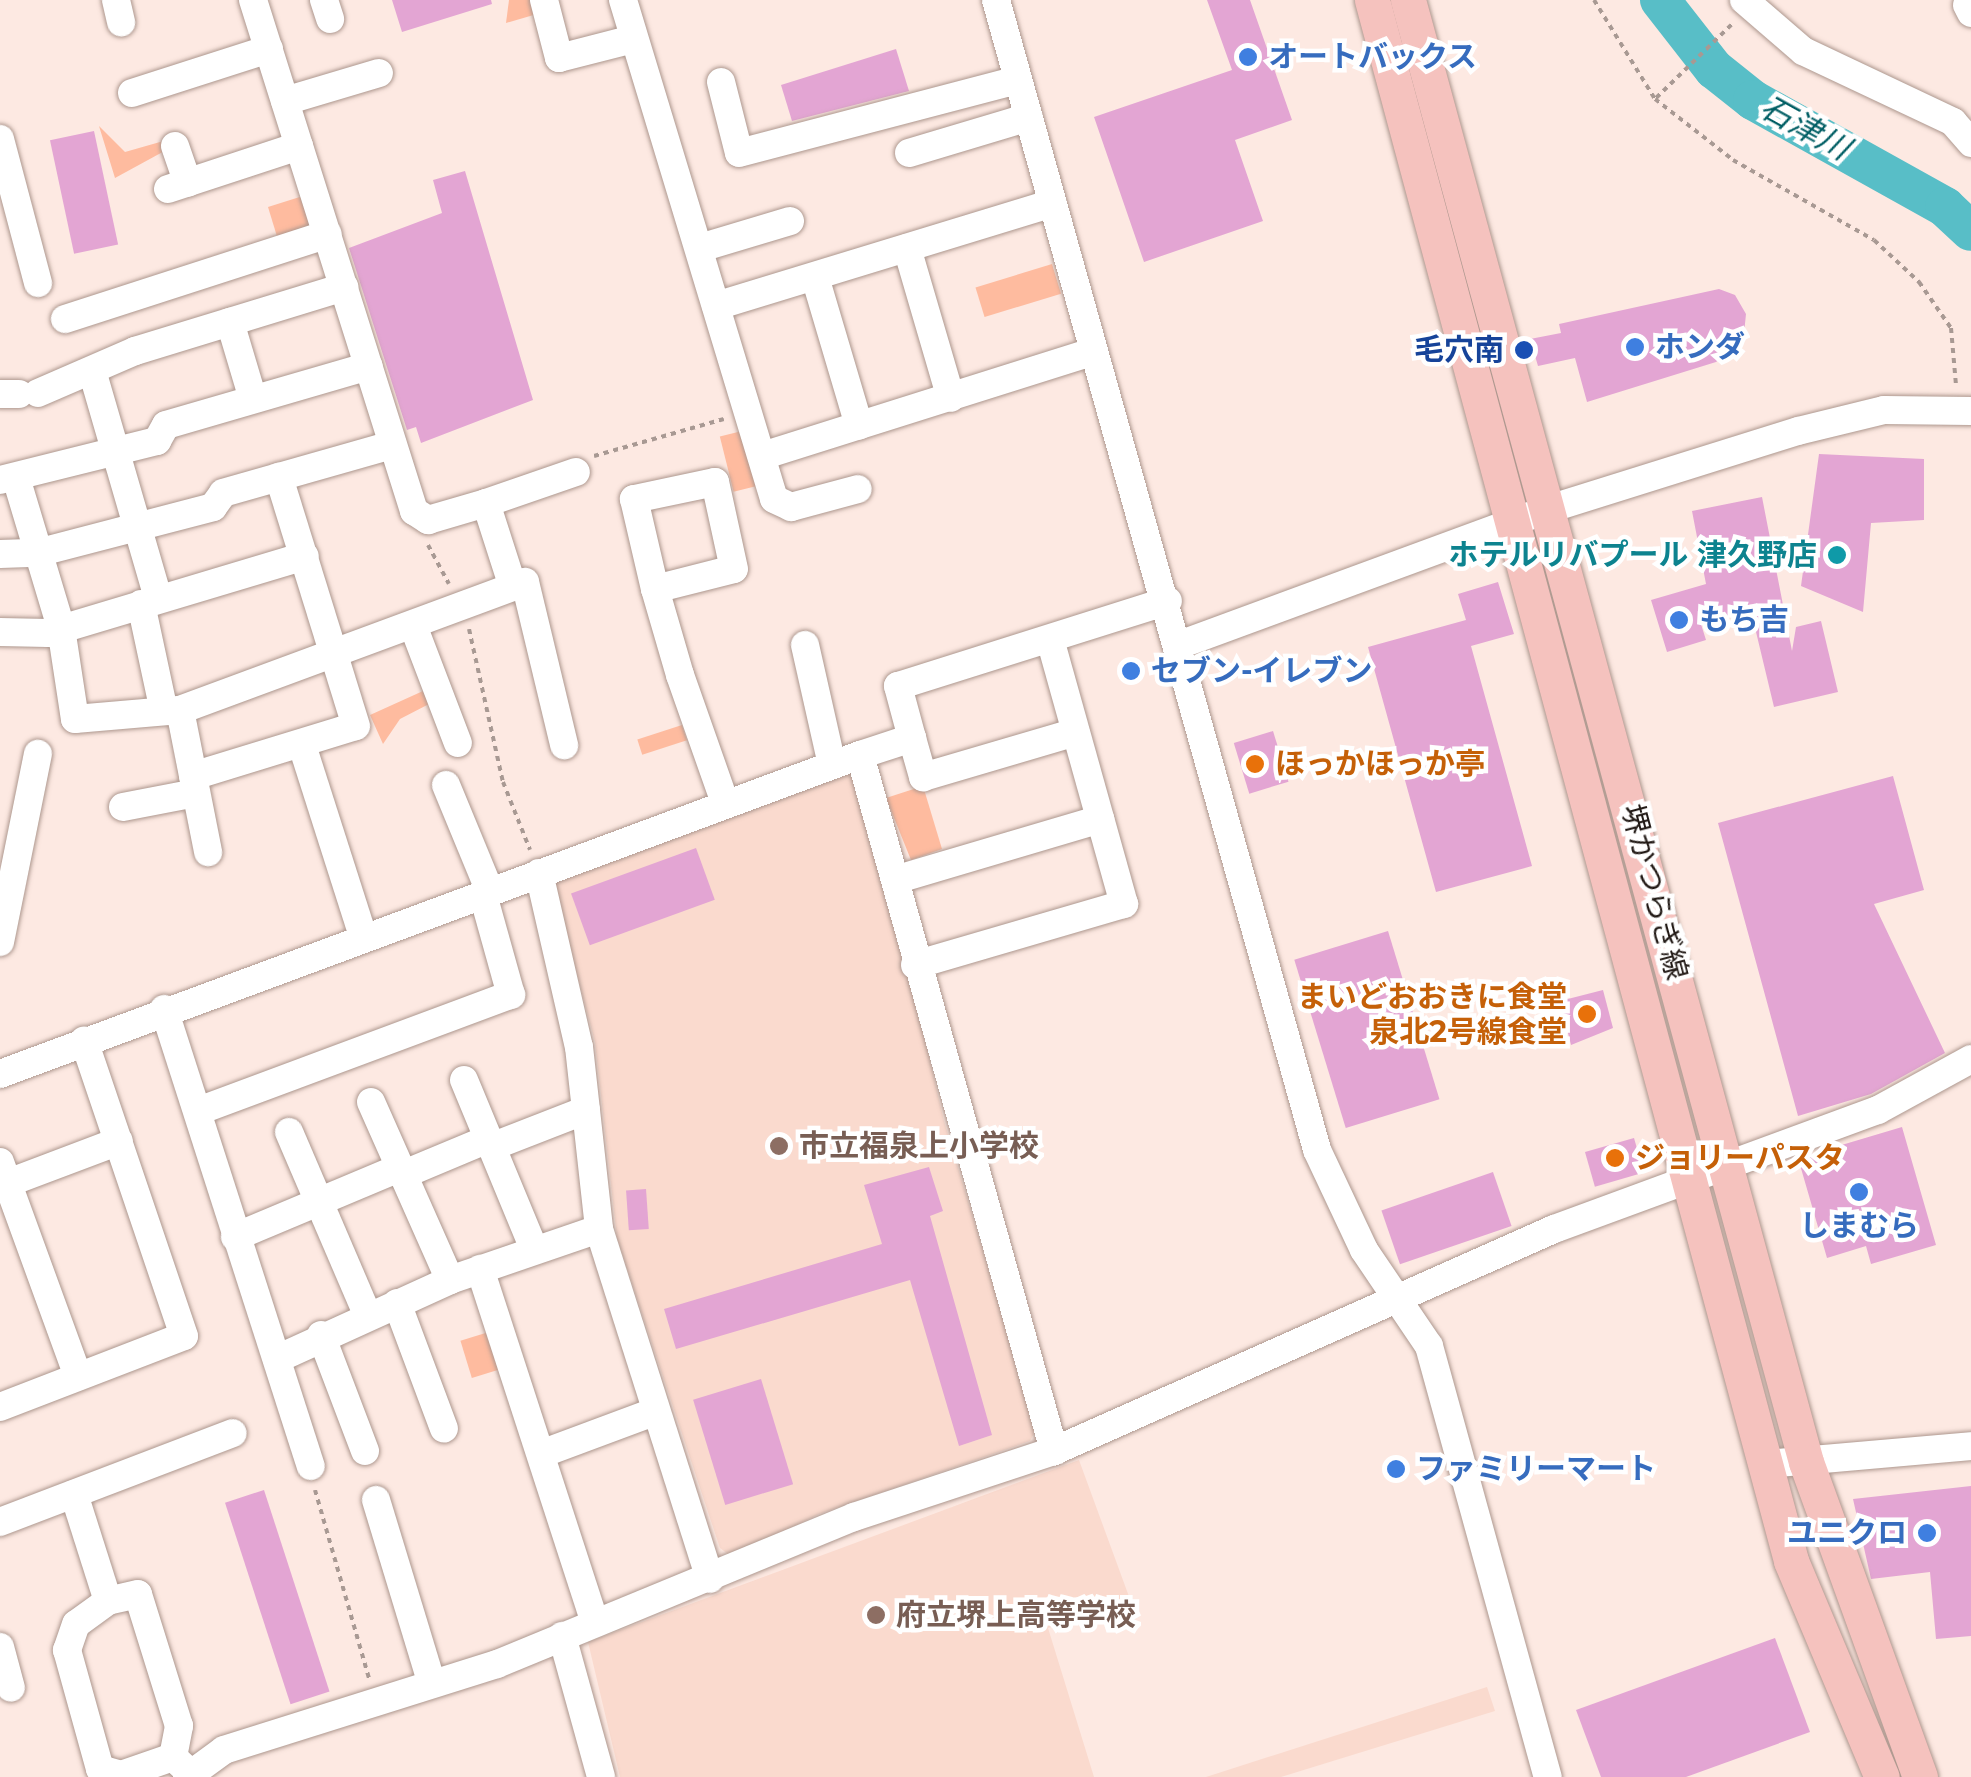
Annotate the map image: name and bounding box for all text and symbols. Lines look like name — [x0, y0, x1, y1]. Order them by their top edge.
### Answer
place label: オートバックス — [1268, 39, 1478, 75]
marker: オートバックス — [1237, 46, 1259, 68]
water label: 石津川 — [1754, 88, 1856, 168]
place label: ホンダ — [1655, 329, 1745, 365]
place label: 毛穴南 — [1414, 332, 1504, 368]
marker: ホンダ — [1624, 336, 1646, 358]
marker: 毛穴南 — [1513, 339, 1535, 361]
place label: ホテルリバプール 津久野店 — [1449, 537, 1817, 573]
marker: ホテルリバプール 津久野店 — [1826, 544, 1848, 566]
place label: もち吉 — [1699, 602, 1789, 638]
marker: もち吉 — [1668, 609, 1690, 631]
place label: セブン-イレブン — [1151, 653, 1373, 689]
marker: セブン-イレブン — [1120, 660, 1142, 682]
place label: ほっかほっか亭 — [1275, 746, 1485, 782]
marker: ほっかほっか亭 — [1244, 753, 1266, 775]
street label: 堺かつらぎ線 — [1613, 800, 1695, 984]
place label: まいどおおきに食堂 泉北2号線食堂 — [1297, 979, 1567, 1050]
marker: まいどおおきに食堂 泉北2号線食堂 — [1576, 1003, 1598, 1025]
place label: 市立福泉上小学校 — [799, 1128, 1039, 1164]
marker: 市立福泉上小学校 — [768, 1135, 790, 1157]
place label: ジョリーパスタ — [1635, 1140, 1845, 1176]
marker: ジョリーパスタ — [1604, 1147, 1626, 1169]
marker: しまむら — [1848, 1181, 1870, 1203]
place label: しまむら — [1799, 1208, 1919, 1244]
place label: ファミリーマート — [1416, 1451, 1656, 1487]
marker: ファミリーマート — [1385, 1458, 1407, 1480]
place label: ユニクロ — [1787, 1515, 1907, 1551]
marker: ユニクロ — [1916, 1522, 1938, 1544]
place label: 府立堺上高等学校 — [896, 1597, 1136, 1633]
marker: 府立堺上高等学校 — [865, 1604, 887, 1626]

